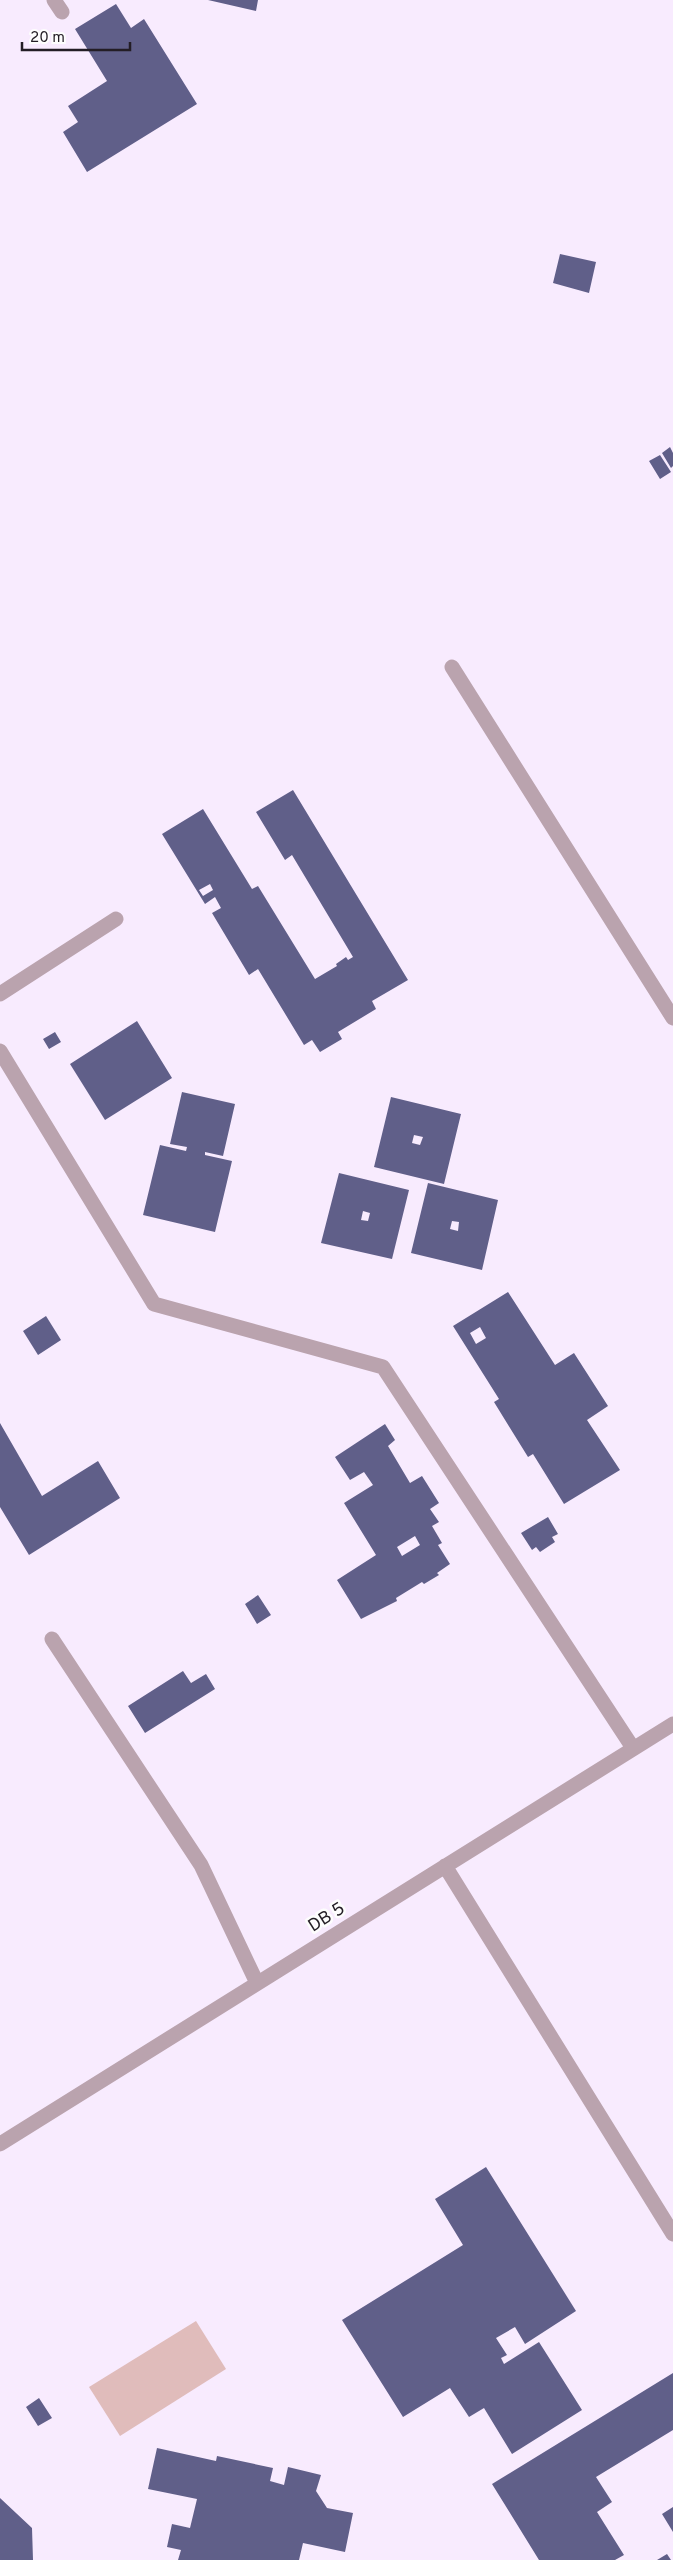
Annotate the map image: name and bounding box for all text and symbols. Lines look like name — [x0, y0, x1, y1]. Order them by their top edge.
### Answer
scale bar — [22, 20, 130, 52]
text: 20 m — [30, 29, 65, 48]
street label: DB 5 — [304, 1898, 350, 1938]

